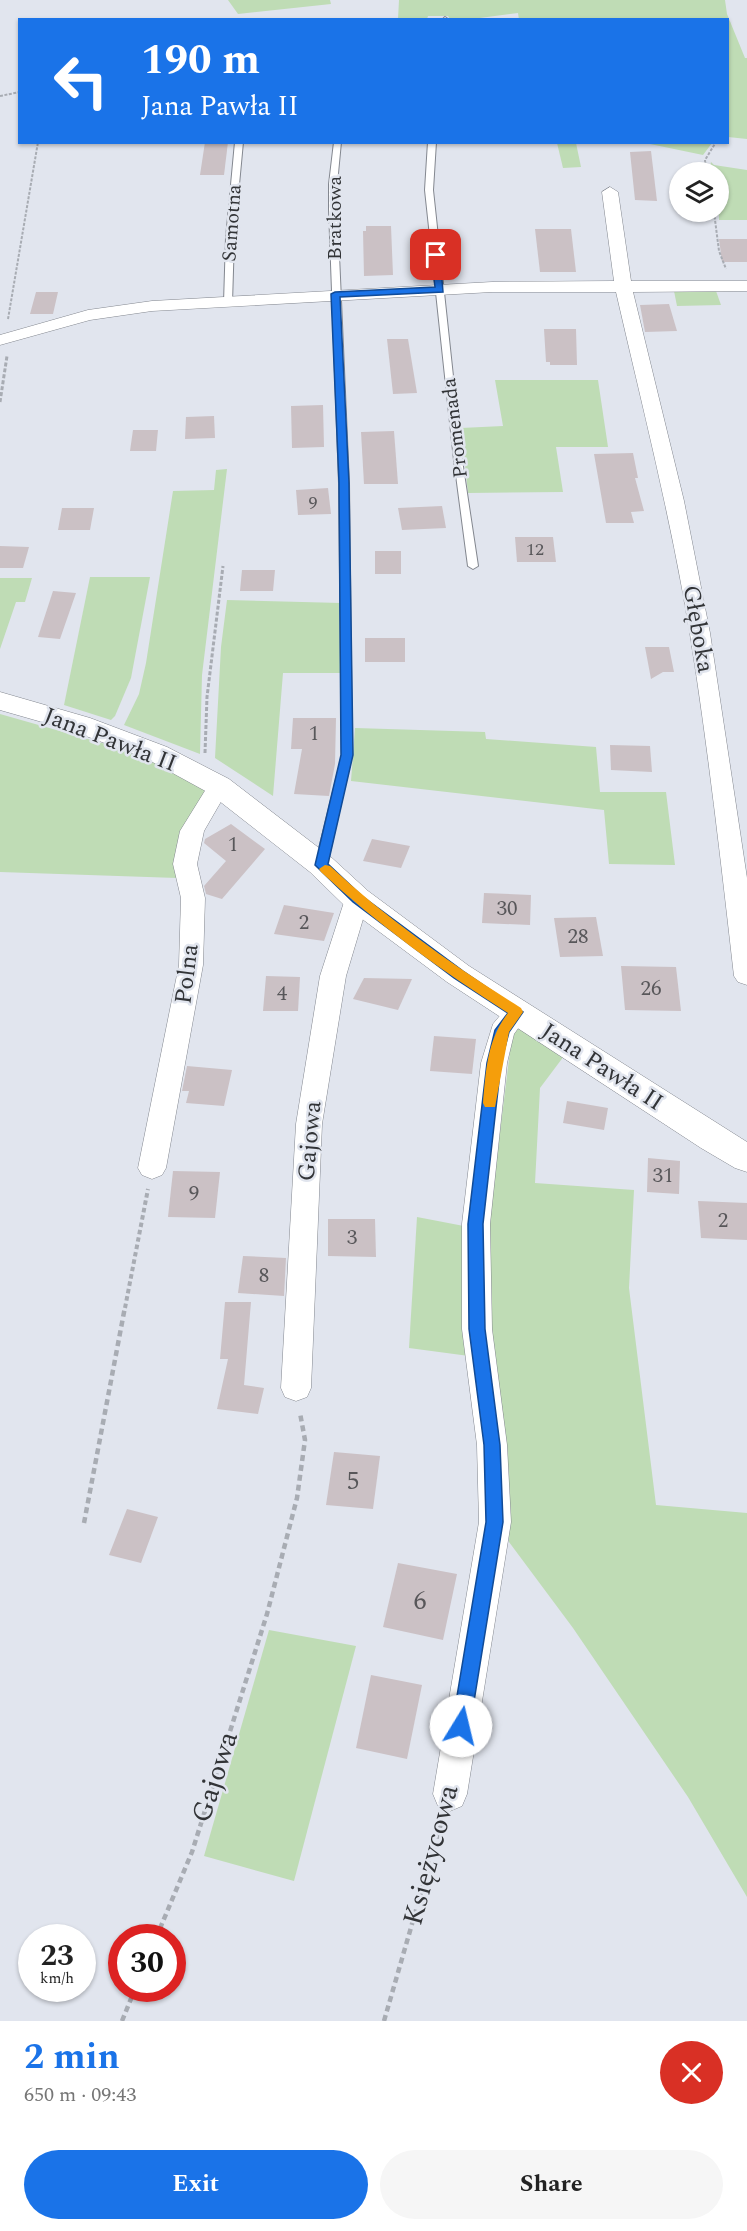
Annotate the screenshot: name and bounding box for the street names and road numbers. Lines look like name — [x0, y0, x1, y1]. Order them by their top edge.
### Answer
street label: Bratkowa — [320, 176, 350, 260]
street label: Samotna — [214, 183, 250, 263]
street label: Promenada — [434, 376, 476, 480]
street label: Głęboka — [673, 582, 723, 676]
street label: Jana Pawła II — [38, 698, 182, 782]
street label: Polna — [165, 942, 209, 1006]
street label: Jana Pawła II — [533, 1014, 671, 1120]
street label: Gajowa — [289, 1099, 331, 1183]
street label: Gajowa — [180, 1725, 250, 1828]
street label: Księżycowa — [392, 1779, 471, 1930]

